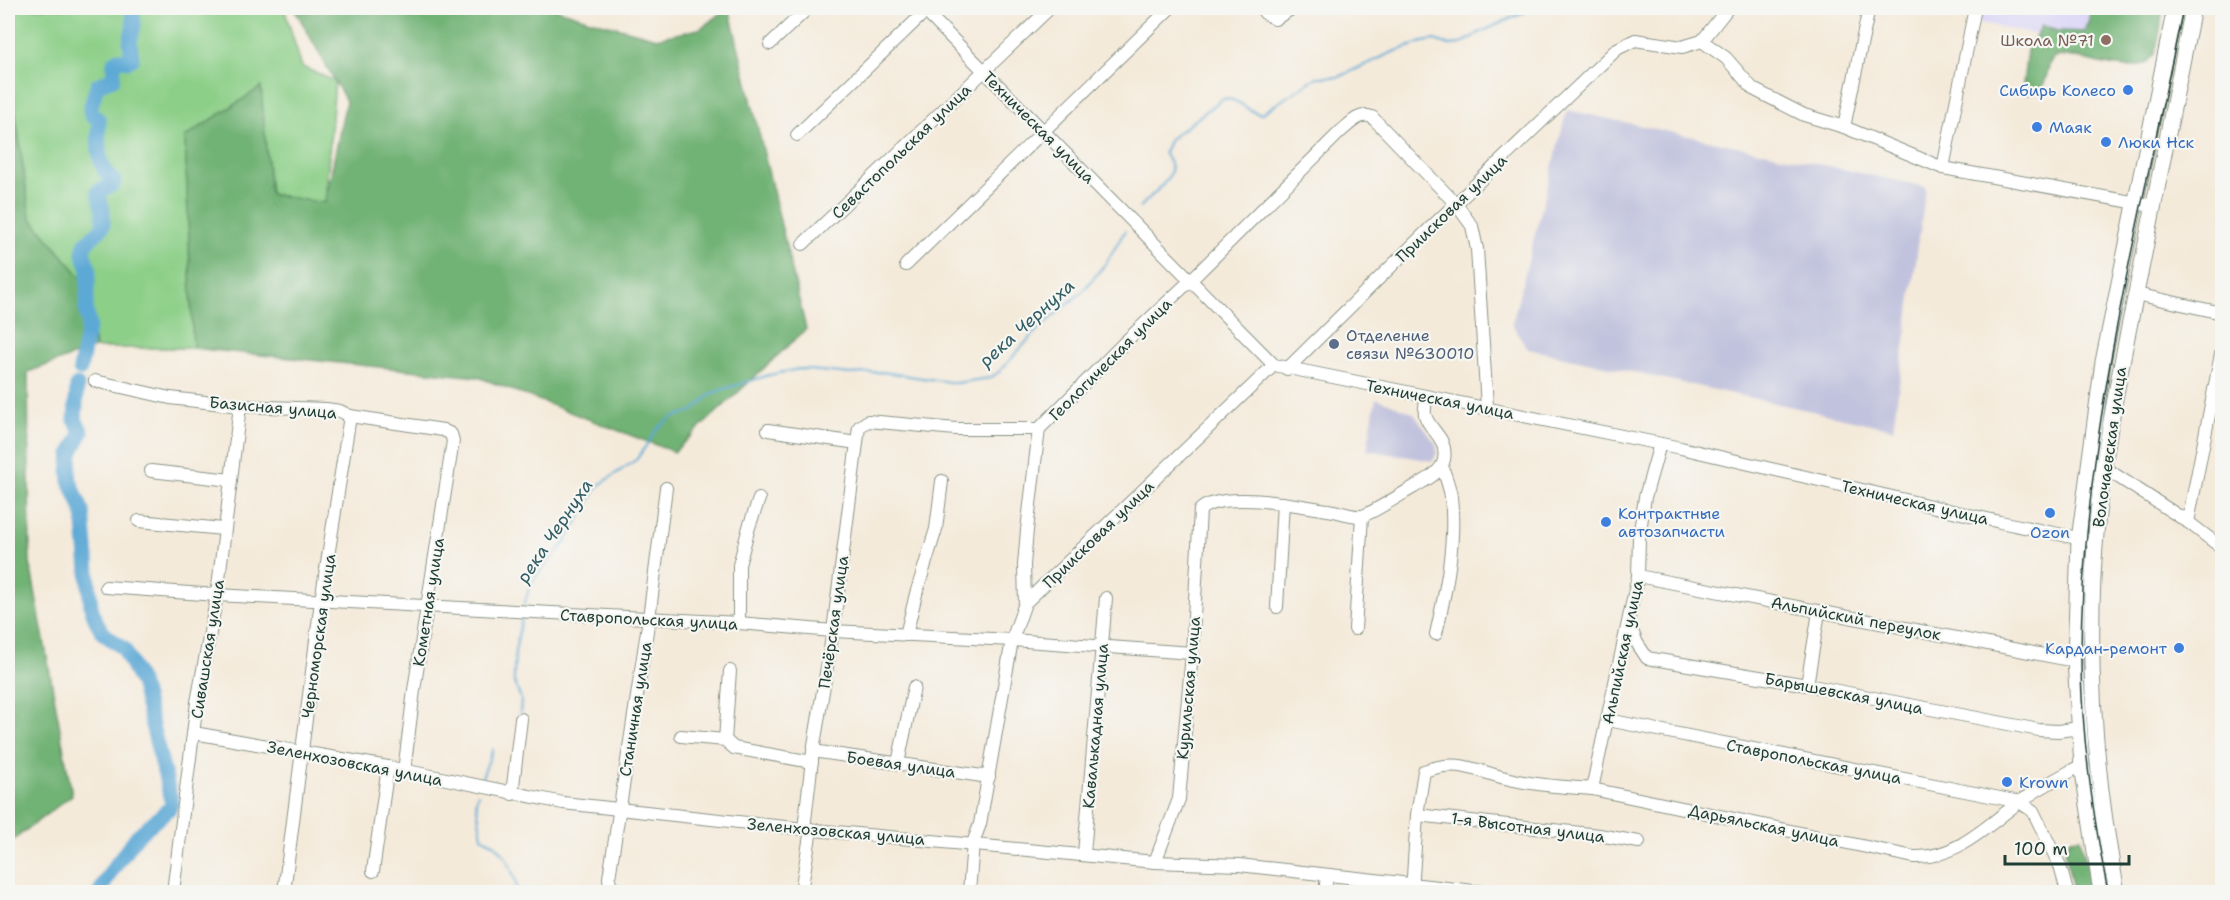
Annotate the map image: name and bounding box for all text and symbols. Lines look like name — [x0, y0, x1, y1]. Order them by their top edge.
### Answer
place label: Школа №71 — [2000, 30, 2094, 51]
marker: Школа №71 — [2099, 33, 2113, 47]
street label: Техническая улица — [978, 67, 1099, 188]
street label: Севастопольская улица — [827, 79, 976, 224]
place label: Сибирь Колесо — [1999, 80, 2116, 101]
marker: Сибирь Колесо — [2121, 83, 2135, 97]
place label: Маяк — [2049, 117, 2092, 138]
marker: Маяк — [2030, 120, 2044, 134]
place label: Люки Нск — [2118, 132, 2195, 153]
marker: Люки Нск — [2099, 135, 2113, 149]
street label: Приисковая улица — [1391, 150, 1511, 267]
water label: река Чернуха — [974, 274, 1080, 373]
street label: Геологическая улица — [1044, 293, 1176, 425]
place label: Отделение связи №630010 — [1346, 325, 1474, 364]
marker: Отделение связи №630010 — [1327, 337, 1341, 351]
street label: Волочаевская улица — [2088, 365, 2131, 529]
street label: Техническая улица — [1364, 375, 1516, 424]
street label: Базисная улица — [208, 391, 338, 424]
water label: река Чернуха — [511, 474, 599, 588]
street label: Техническая улица — [1839, 475, 1991, 530]
street label: Приисковая улица — [1038, 476, 1158, 593]
place label: Контрактные автозапчасти — [1618, 503, 1725, 542]
marker: Ozon — [2043, 506, 2057, 520]
marker: Контрактные автозапчасти — [1599, 515, 1613, 529]
place label: Ozon — [2030, 522, 2070, 543]
street label: Кометная улица — [408, 536, 449, 668]
street label: Черноморская улица — [297, 552, 340, 720]
street label: Печёрская улица — [814, 554, 853, 690]
street label: Сивашская улица — [186, 578, 229, 720]
street label: Альпийская улица — [1597, 578, 1648, 726]
street label: Альпийский переулок — [1769, 592, 1943, 645]
street label: Ставропольская улица — [560, 604, 738, 635]
street label: Курильская улица — [1172, 616, 1205, 761]
place label: Кардан-ремонт — [2045, 638, 2168, 659]
street label: Станичная улица — [614, 640, 657, 778]
marker: Кардан-ремонт — [2172, 641, 2186, 655]
street label: Кавалькадная улица — [1078, 643, 1113, 810]
street label: Барышевская улица — [1763, 668, 1925, 719]
street label: Ставропольская улица — [1724, 734, 1903, 789]
street label: Зеленхозовская улица — [265, 736, 444, 791]
street label: Боевая улица — [845, 746, 957, 783]
place label: Krown — [2019, 772, 2069, 793]
marker: Krown — [2000, 775, 2014, 789]
street label: Дарьяльская улица — [1687, 799, 1841, 852]
street label: 1-я Высотная улица — [1450, 808, 1606, 847]
street label: Зеленхозовская улица — [746, 813, 926, 850]
scale bar — [2005, 828, 2130, 866]
text: 100 m — [2014, 837, 2068, 861]

